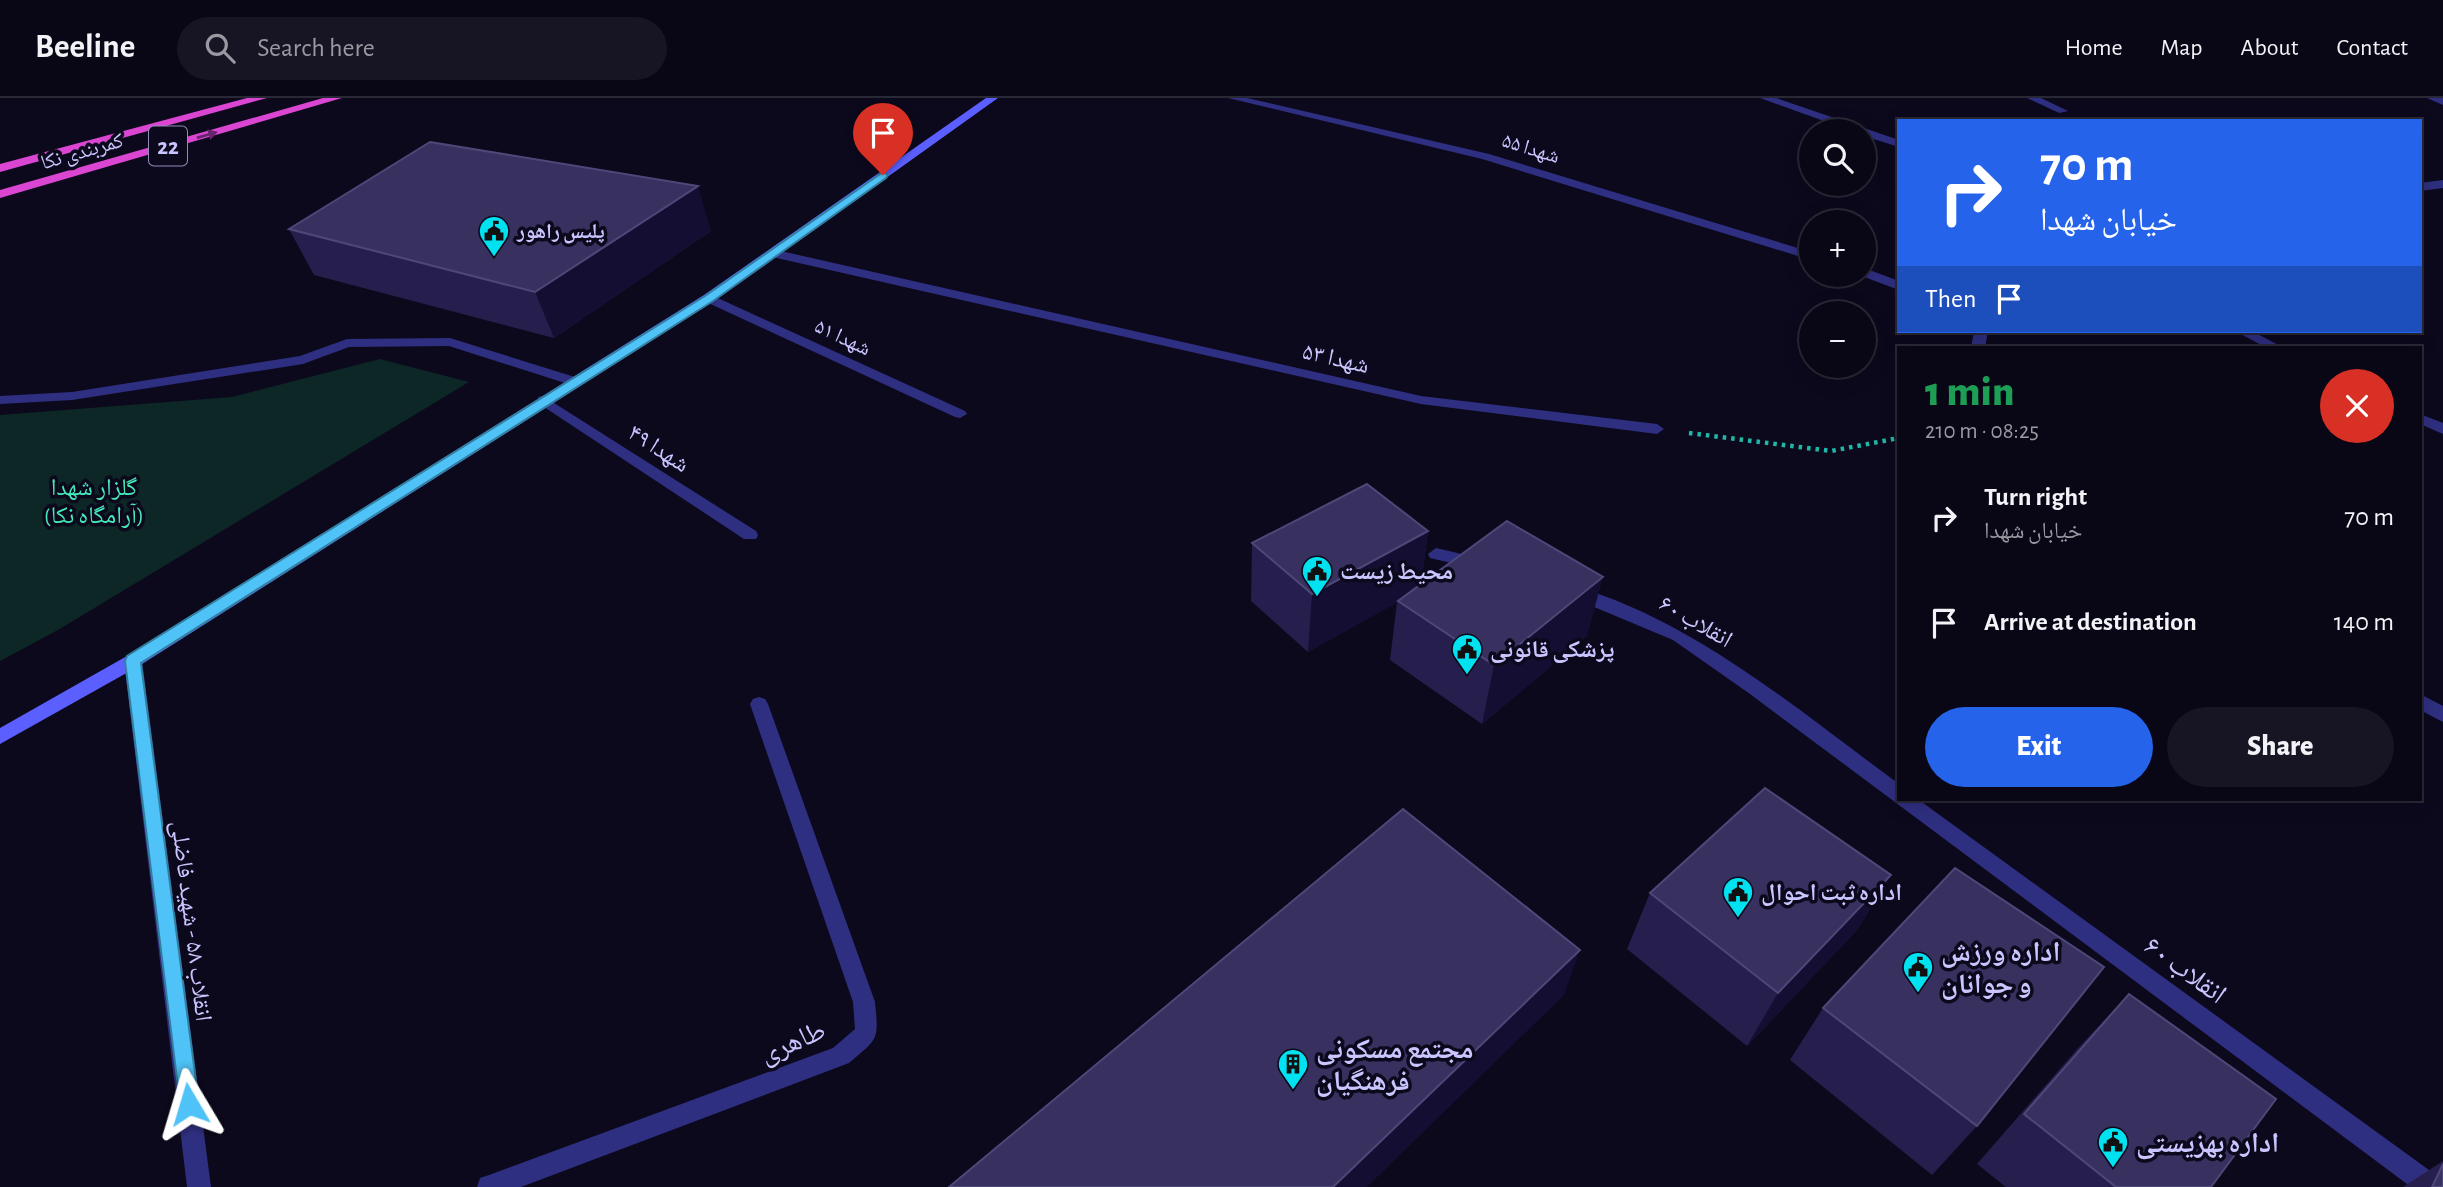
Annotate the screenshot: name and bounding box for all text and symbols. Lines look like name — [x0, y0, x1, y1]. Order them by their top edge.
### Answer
search box — [177, 17, 667, 80]
icon: search — [201, 29, 239, 67]
text: Beeline — [35, 31, 135, 64]
text: Search here — [257, 35, 375, 61]
text: Home — [2065, 36, 2123, 60]
text: Map — [2161, 36, 2203, 60]
text: About — [2241, 36, 2298, 60]
text: Contact — [2336, 36, 2408, 60]
pin — [853, 103, 913, 175]
icon: arrive — [864, 114, 902, 152]
map controls — [1799, 119, 1876, 378]
button: search — [1799, 119, 1876, 196]
road number: 22 — [149, 126, 187, 166]
street label: کمربندی نکا — [38, 130, 126, 174]
one-way arrow — [197, 130, 218, 140]
street label: شهدا ۵۵ — [1499, 130, 1562, 168]
text: 70 m — [2040, 141, 2134, 190]
icon: right — [1925, 147, 2016, 238]
text: خیابان شهدا — [2040, 204, 2177, 236]
button: + — [1799, 210, 1876, 287]
public building icon: پلیس راهور — [477, 214, 511, 258]
place label: پلیس راهور — [516, 221, 605, 244]
icon: arrive — [1990, 280, 2028, 318]
text: Then — [1925, 286, 1976, 312]
button: − — [1799, 301, 1876, 378]
street label: شهدا ۵۱ — [811, 315, 874, 360]
street label: شهدا ۵۳ — [1300, 340, 1371, 378]
button: close — [2320, 369, 2394, 443]
text: 1 min — [1925, 371, 2014, 413]
street label: شهدا ۴۹ — [624, 420, 693, 477]
text: 210 m · 08:25 — [1925, 420, 2039, 443]
park label: گلزار شهدا (آرامگاه نکا) — [44, 476, 144, 528]
text: Turn right — [1984, 484, 2087, 510]
icon: right — [1925, 499, 1963, 537]
text: 70 m — [2344, 504, 2394, 530]
text: خیابان شهدا — [1984, 520, 2082, 543]
public building icon: محیط زیست — [1300, 554, 1334, 598]
place label: محیط زیست — [1340, 560, 1453, 585]
street label: انقلاب ۶۰ — [1654, 591, 1736, 653]
icon: arrive — [1925, 604, 1963, 642]
text: Arrive at destination — [1984, 609, 2197, 635]
text: 140 m — [2334, 609, 2394, 635]
public building icon: پزشکی قانونی — [1450, 632, 1484, 676]
place label: پزشکی قانونی — [1490, 638, 1615, 663]
button: Exit — [1925, 707, 2153, 787]
button: Share — [2167, 707, 2394, 787]
street label: انقلاب ۵۸ - شهید فاضلی — [166, 819, 215, 1023]
public building icon: اداره ثبت احوال — [1721, 875, 1755, 919]
place label: اداره ثبت احوال — [1761, 881, 1902, 906]
street label: انقلاب ۶۰ — [2139, 932, 2231, 1009]
place label: اداره ورزش و جوانان — [1941, 939, 2061, 1000]
public building icon: اداره ورزش و جوانان — [1901, 950, 1935, 994]
street label: طاهری — [756, 1017, 830, 1070]
place label: مجتمع مسکونی فرهنگیان — [1316, 1036, 1473, 1097]
building icon: مجتمع مسکونی فرهنگیان — [1276, 1047, 1310, 1091]
position arrow — [152, 1067, 226, 1141]
public building icon: اداره بهزیستی — [2096, 1125, 2130, 1169]
place label: اداره بهزیستی — [2136, 1130, 2279, 1160]

